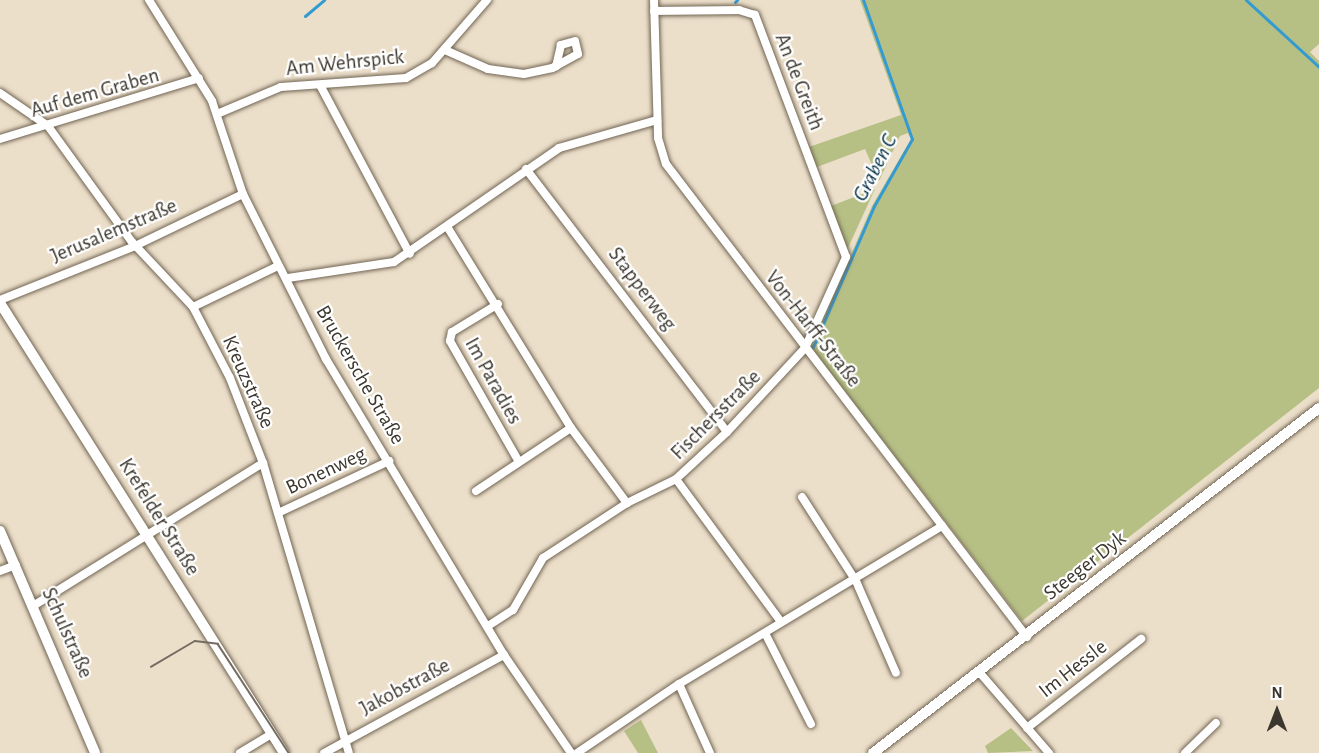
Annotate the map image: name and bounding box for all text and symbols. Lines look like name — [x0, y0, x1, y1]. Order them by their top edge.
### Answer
street label: An de Greith — [769, 30, 829, 134]
street label: Am Wehrspick — [285, 44, 405, 82]
street label: Auf dem Graben — [28, 63, 162, 123]
water label: Graben C — [847, 130, 903, 206]
street label: Jerusalemstraße — [47, 193, 181, 269]
street label: Stapperweg — [602, 242, 682, 336]
street label: Von-Harff-Straße — [760, 266, 866, 392]
street label: Bruckersche Straße — [310, 301, 410, 449]
street label: Kreuzstraße — [216, 332, 280, 432]
street label: Im Paradies — [459, 333, 527, 429]
street label: Fischersstraße — [666, 365, 766, 465]
street label: Bonenweg — [282, 441, 370, 501]
street label: Krefelder Straße — [113, 454, 205, 580]
street label: Steeger Dyk — [1039, 526, 1131, 606]
street label: Schulstraße — [36, 584, 98, 682]
street label: Im Hessle — [1034, 635, 1112, 703]
street label: Jakobstraße — [356, 653, 454, 721]
north arrow — [1247, 681, 1307, 741]
text: N — [1271, 685, 1283, 701]

